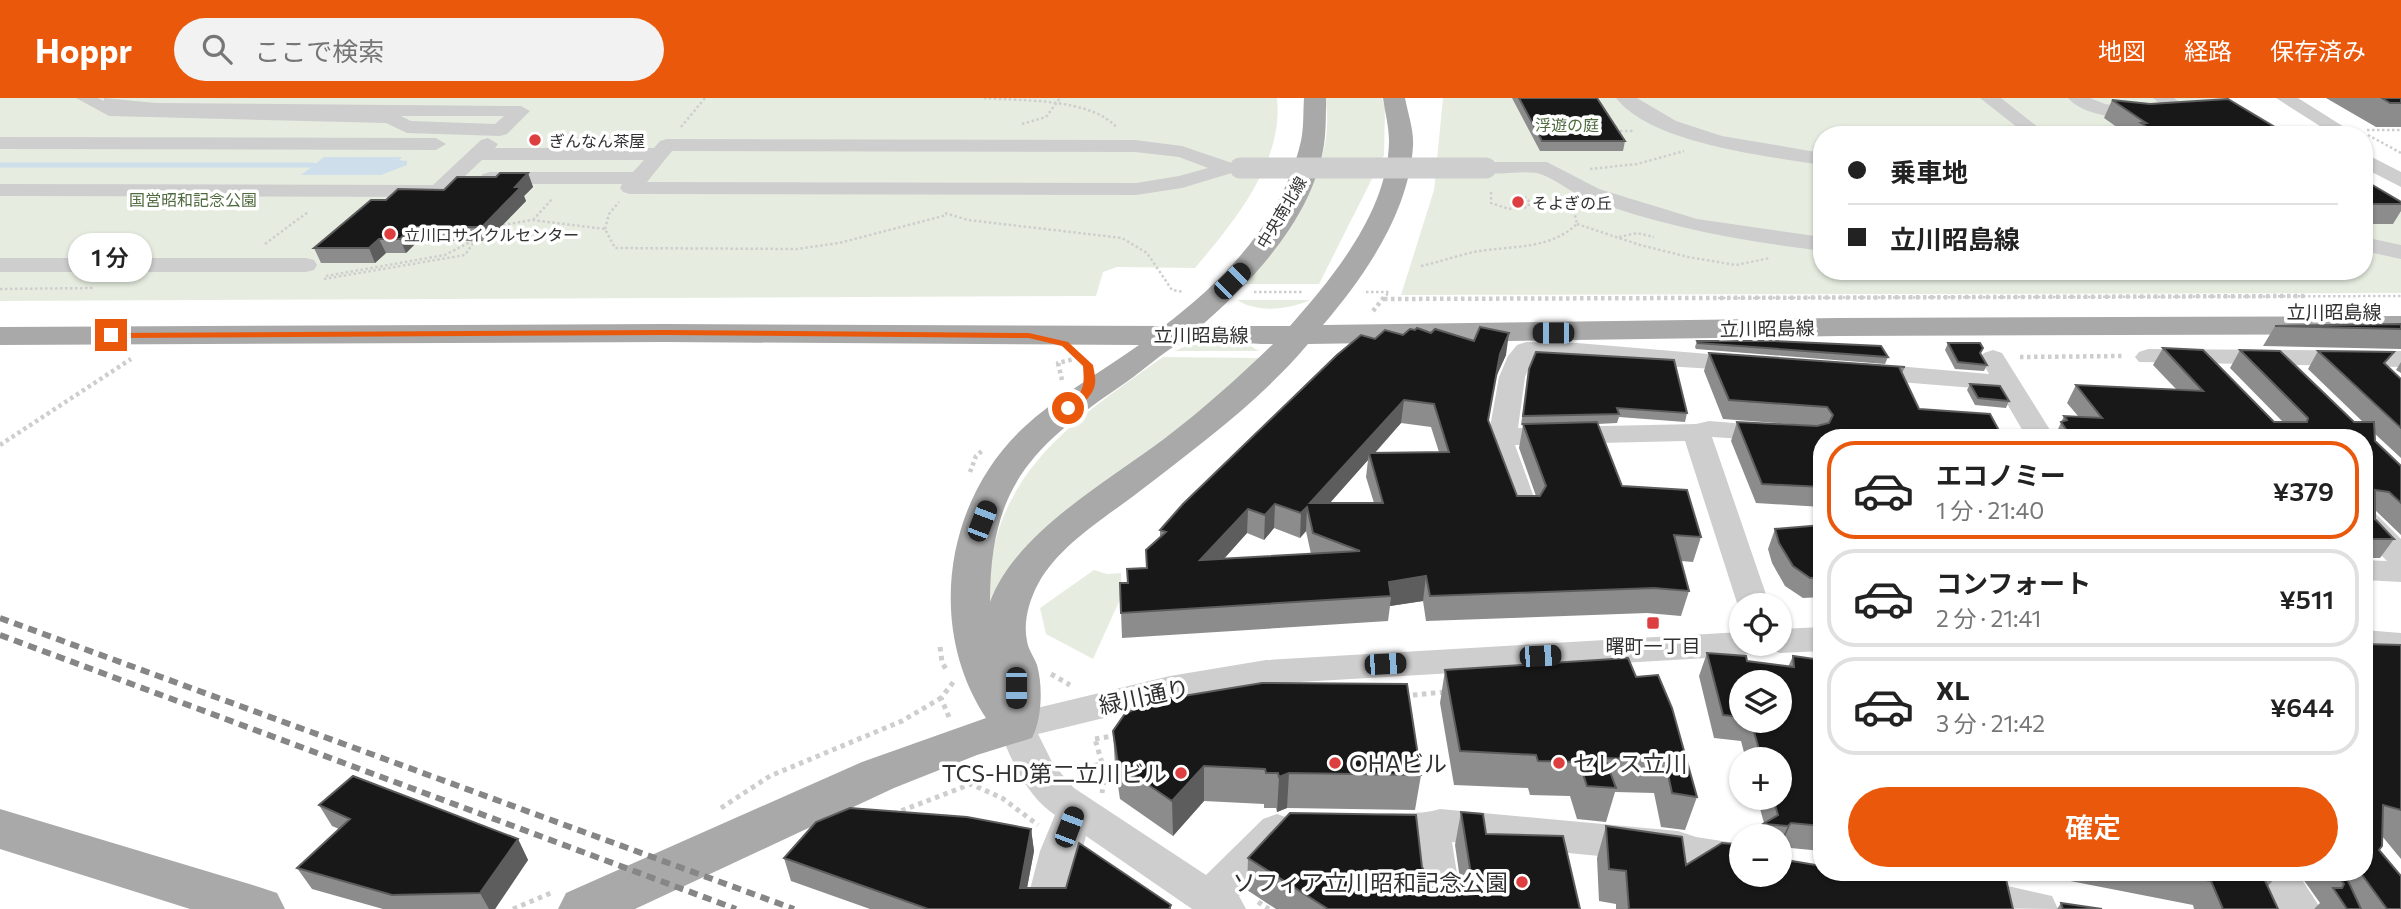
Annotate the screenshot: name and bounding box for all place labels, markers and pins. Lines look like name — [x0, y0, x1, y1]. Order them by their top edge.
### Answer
place label: ぎんなん茶屋 — [549, 131, 645, 150]
marker: ぎんなん茶屋 — [527, 132, 543, 148]
place label: そよぎの丘 — [1532, 193, 1612, 212]
marker: そよぎの丘 — [1510, 194, 1526, 210]
place label: 立川口サイクルセンター — [404, 225, 579, 244]
marker: 立川口サイクルセンター — [382, 226, 398, 242]
marker: 曙町一丁目 — [1645, 615, 1661, 631]
place label: 曙町一丁目 — [1605, 634, 1701, 657]
place label: OHAビル — [1349, 749, 1447, 777]
place label: セレス立川 — [1573, 749, 1688, 777]
marker: OHAビル — [1327, 755, 1343, 771]
marker: セレス立川 — [1551, 755, 1567, 771]
place label: TCS-HD第二立川ビル — [942, 759, 1167, 787]
marker: TCS-HD第二立川ビル — [1173, 765, 1189, 781]
place label: ソフィア立川昭和記念公園 — [1232, 868, 1508, 896]
marker: ソフィア立川昭和記念公園 — [1514, 874, 1530, 890]

